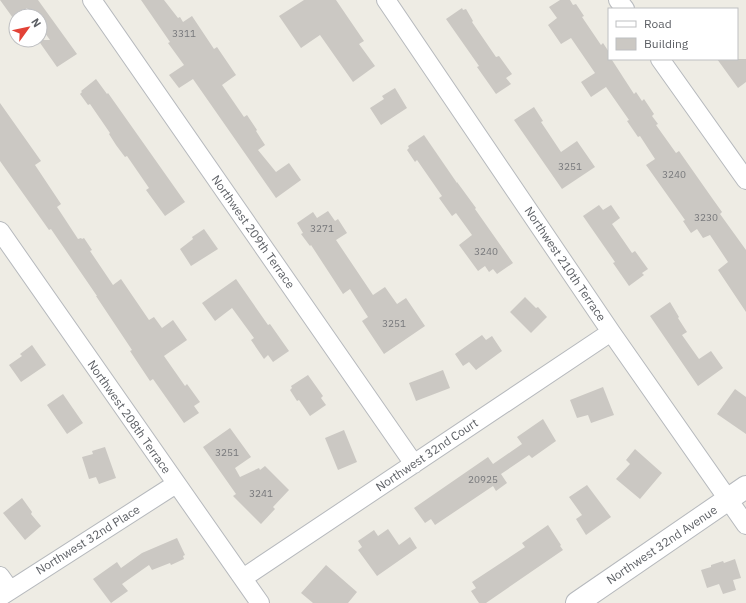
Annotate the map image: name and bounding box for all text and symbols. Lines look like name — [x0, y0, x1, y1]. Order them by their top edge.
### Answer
north arrow — [8, 8, 48, 48]
legend — [608, 8, 738, 60]
text: N — [28, 15, 44, 30]
text: Road — [644, 16, 672, 31]
house number: 3311 — [172, 27, 196, 40]
text: Building — [644, 36, 689, 51]
house number: 3251 — [558, 160, 582, 173]
house number: 3240 — [662, 168, 686, 181]
street label: Northwest 209th Terrace — [209, 172, 299, 292]
street label: Northwest 210th Terrace — [521, 204, 610, 324]
house number: 3230 — [694, 211, 718, 224]
house number: 3271 — [310, 222, 334, 235]
house number: 3240 — [474, 245, 498, 258]
house number: 3251 — [382, 317, 406, 330]
street label: Northwest 208th Terrace — [85, 357, 175, 477]
street label: Northwest 32nd Court — [373, 415, 481, 494]
house number: 3251 — [215, 446, 239, 459]
house number: 20925 — [468, 473, 498, 486]
house number: 3241 — [249, 487, 273, 500]
street label: Northwest 32nd Place — [33, 501, 143, 578]
street label: Northwest 32nd Avenue — [604, 502, 720, 587]

